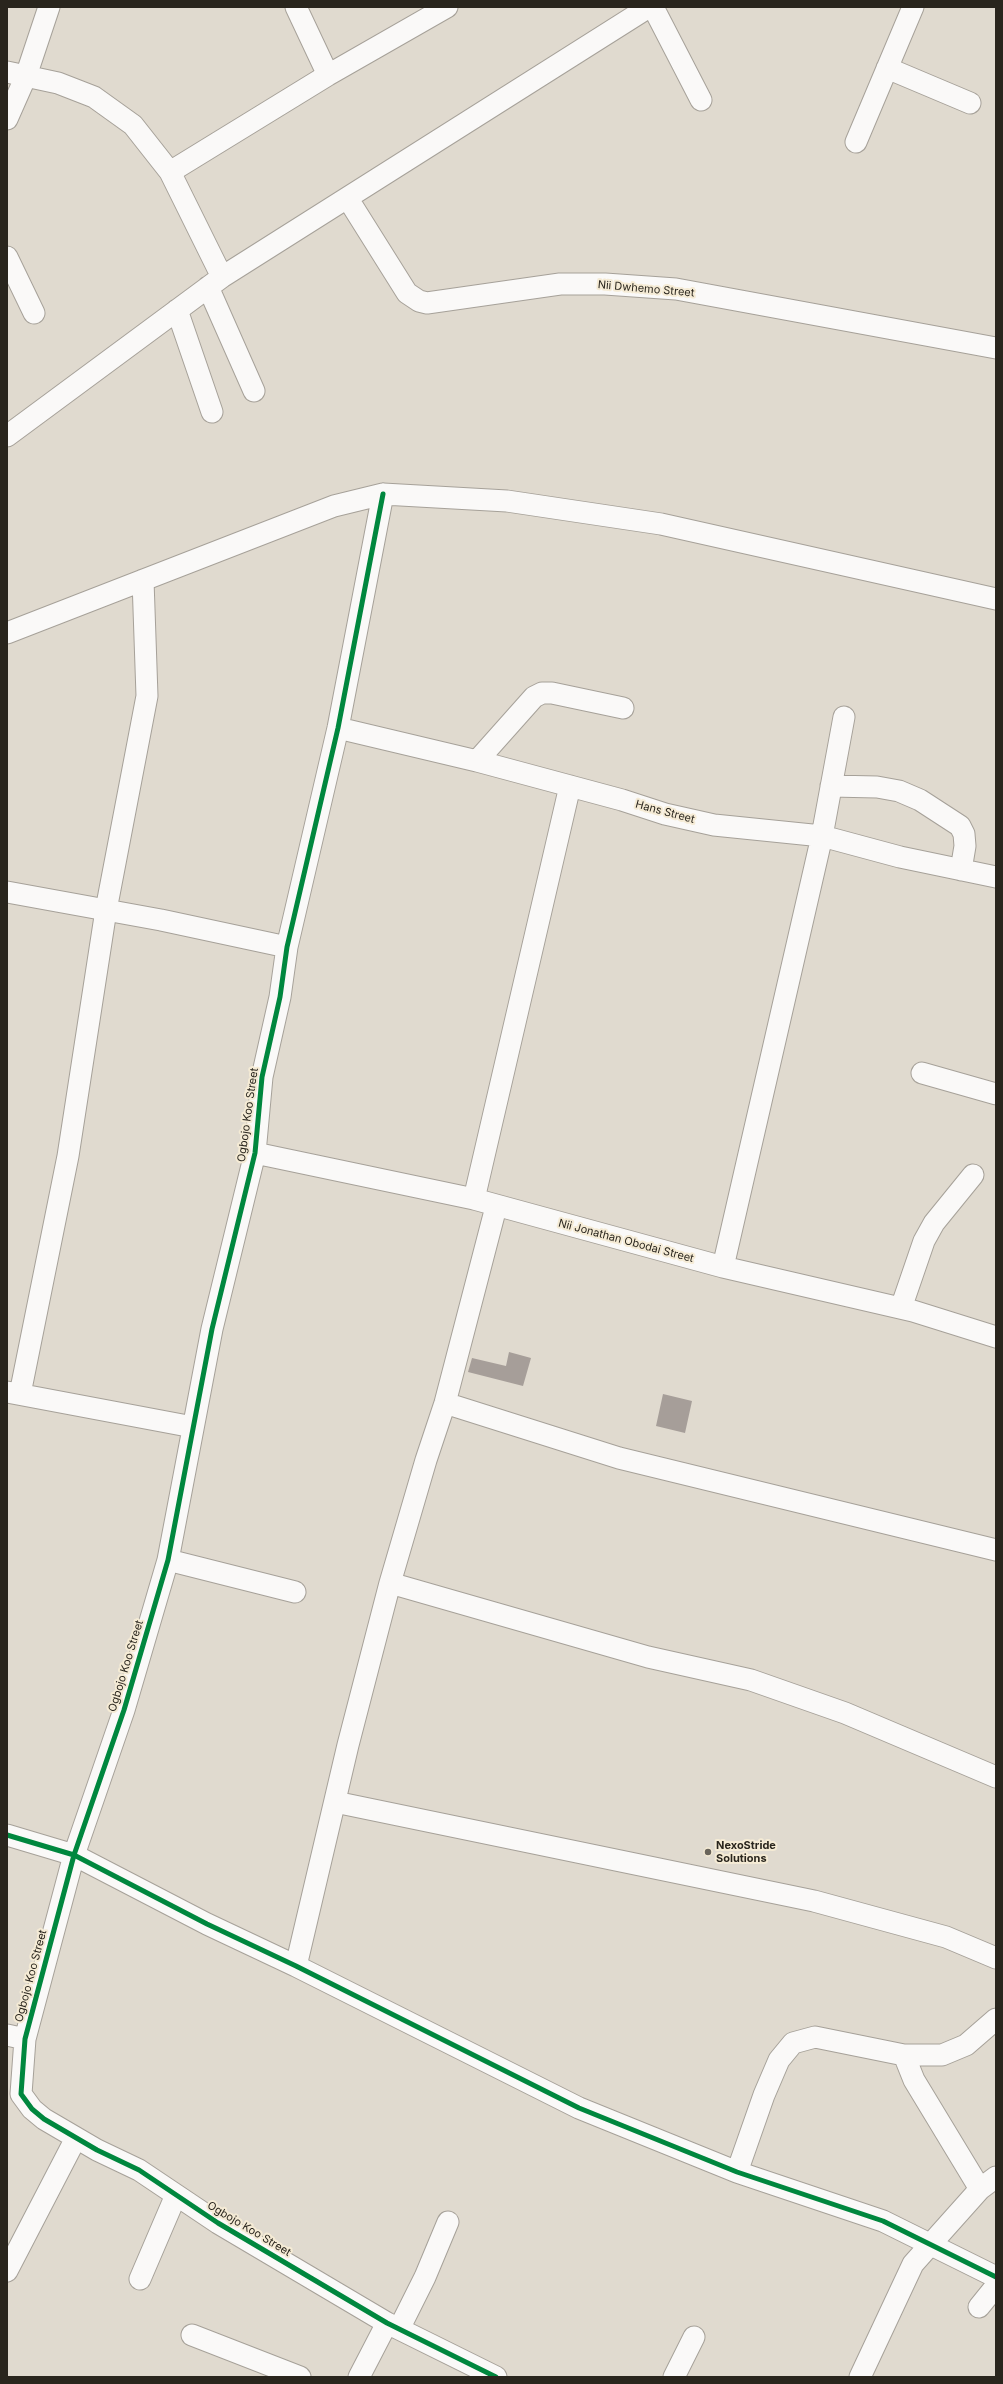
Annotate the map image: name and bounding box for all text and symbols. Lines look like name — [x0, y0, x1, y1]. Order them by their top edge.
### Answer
street label: Nii Dwhemo Street — [597, 278, 695, 300]
street label: Hans Street — [634, 798, 696, 826]
street label: Ogbojo Koo Street — [235, 1067, 261, 1163]
street label: Nii Jonathan Obodai Street — [557, 1217, 695, 1265]
street label: Ogbojo Koo Street — [106, 1619, 146, 1713]
place label: NexoStride Solutions — [716, 1839, 776, 1865]
marker: NexoStride Solutions — [703, 1847, 713, 1857]
street label: Ogbojo Koo Street — [12, 1928, 50, 2024]
street label: Ogbojo Koo Street — [205, 2199, 293, 2259]

